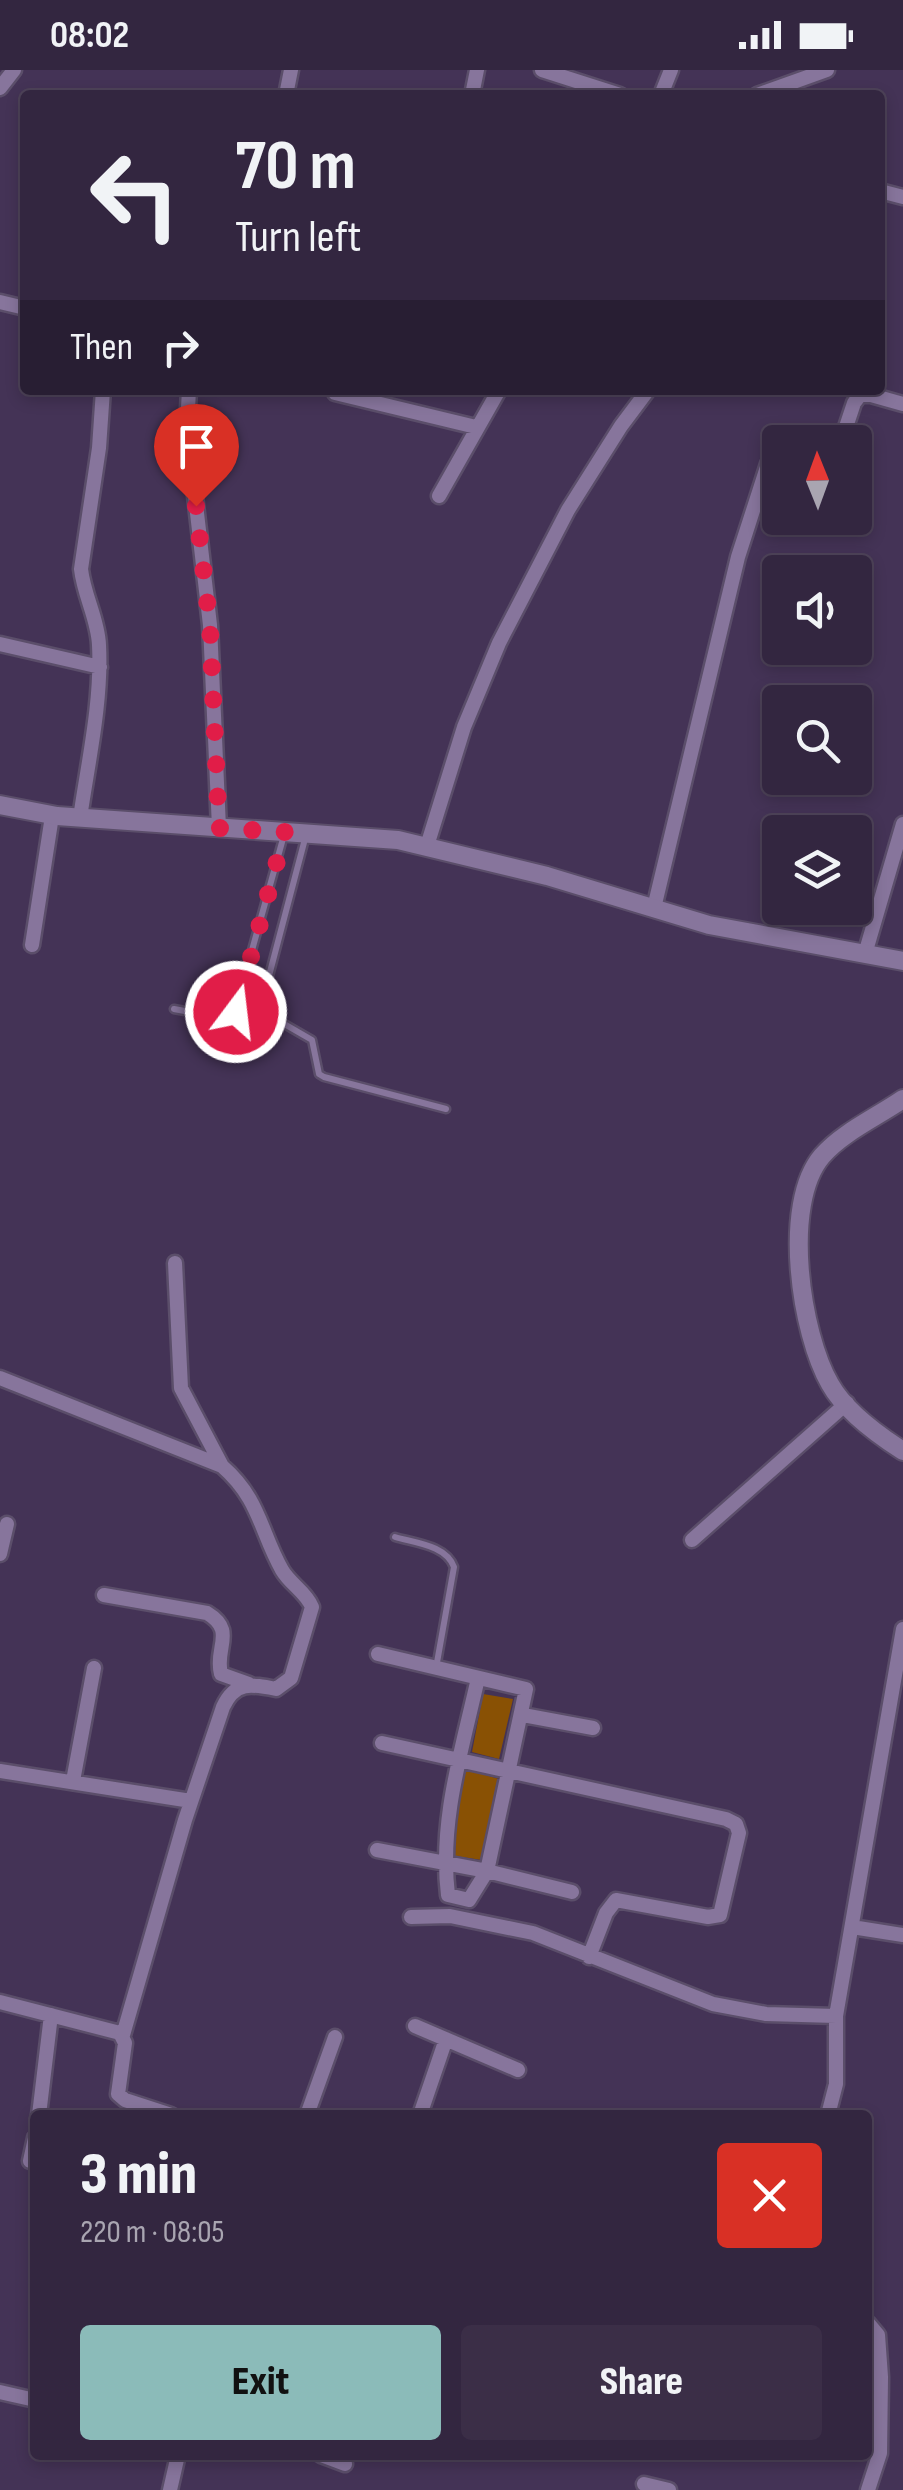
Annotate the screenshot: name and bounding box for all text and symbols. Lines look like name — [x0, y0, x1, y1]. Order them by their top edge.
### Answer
text: 08:02 — [50, 13, 129, 58]
text: 70 m — [235, 125, 356, 209]
icon: left — [70, 130, 200, 260]
text: Turn left — [235, 210, 361, 265]
icon: right — [153, 320, 208, 375]
text: Then — [70, 325, 133, 370]
pin — [154, 404, 239, 507]
icon: arrive — [169, 419, 224, 474]
north arrow — [762, 425, 872, 535]
map controls — [762, 425, 872, 925]
button: sound — [762, 555, 872, 665]
button: search — [762, 685, 872, 795]
button: layers — [762, 815, 872, 925]
position arrow — [184, 960, 288, 1064]
text: 3 min — [80, 2139, 197, 2211]
button: close — [717, 2143, 822, 2248]
text: 220 m · 08:05 — [80, 2213, 224, 2252]
button: Exit — [80, 2325, 441, 2440]
button: Share — [461, 2325, 822, 2440]

